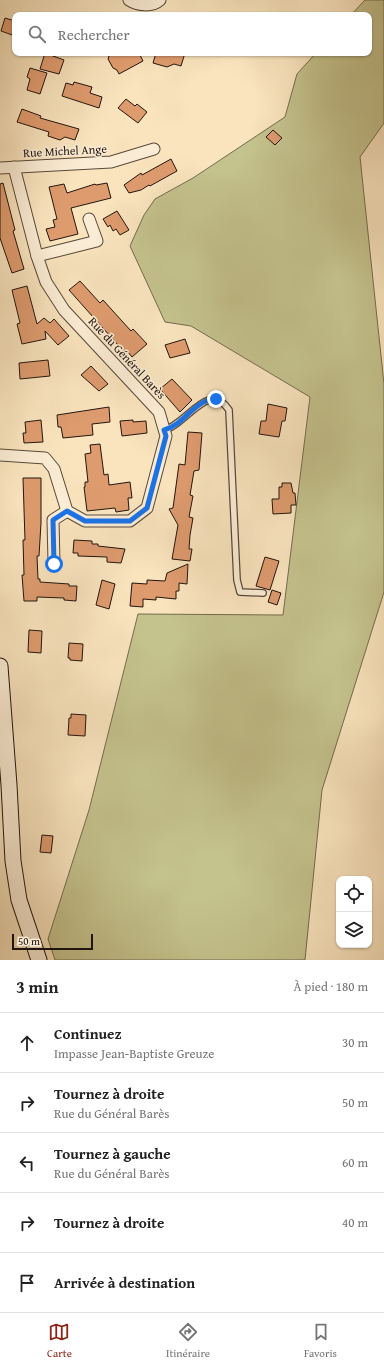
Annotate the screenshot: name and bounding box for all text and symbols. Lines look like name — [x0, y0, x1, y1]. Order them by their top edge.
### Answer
search box — [12, 12, 372, 56]
icon: search — [26, 23, 48, 45]
text: Rechercher — [58, 24, 130, 45]
street label: Rue Michel Ange — [23, 140, 108, 161]
street label: Rue du Général Barès — [85, 313, 170, 403]
route end — [207, 390, 225, 408]
route start — [45, 555, 63, 573]
map controls — [336, 876, 372, 948]
button: locate — [336, 876, 372, 912]
button: layers — [336, 912, 372, 948]
scale bar — [12, 932, 93, 951]
text: 50 m — [18, 933, 40, 949]
text: 3 min — [16, 974, 58, 999]
text: À pied · 180 m — [293, 977, 368, 996]
text: Continuez — [54, 1023, 122, 1044]
icon: ahead — [16, 1032, 38, 1054]
text: 30 m — [342, 1033, 368, 1052]
text: Impasse Jean-Baptiste Greuze — [54, 1044, 214, 1063]
text: Tournez à droite — [54, 1083, 164, 1104]
icon: right — [16, 1092, 38, 1114]
text: 50 m — [342, 1093, 368, 1112]
text: Rue du Général Barès — [54, 1104, 170, 1123]
text: Tournez à gauche — [54, 1143, 171, 1164]
icon: left — [16, 1152, 38, 1174]
text: 60 m — [342, 1153, 368, 1172]
text: Rue du Général Barès — [54, 1164, 170, 1183]
icon: right — [16, 1212, 38, 1234]
text: Tournez à droite — [54, 1212, 164, 1233]
text: 40 m — [342, 1213, 368, 1232]
icon: arrive — [16, 1272, 38, 1294]
text: Arrivée à destination — [54, 1272, 195, 1293]
tab: Carte — [47, 1321, 72, 1361]
tab: Itinéraire — [166, 1321, 210, 1361]
tab: Favoris — [304, 1321, 337, 1361]

